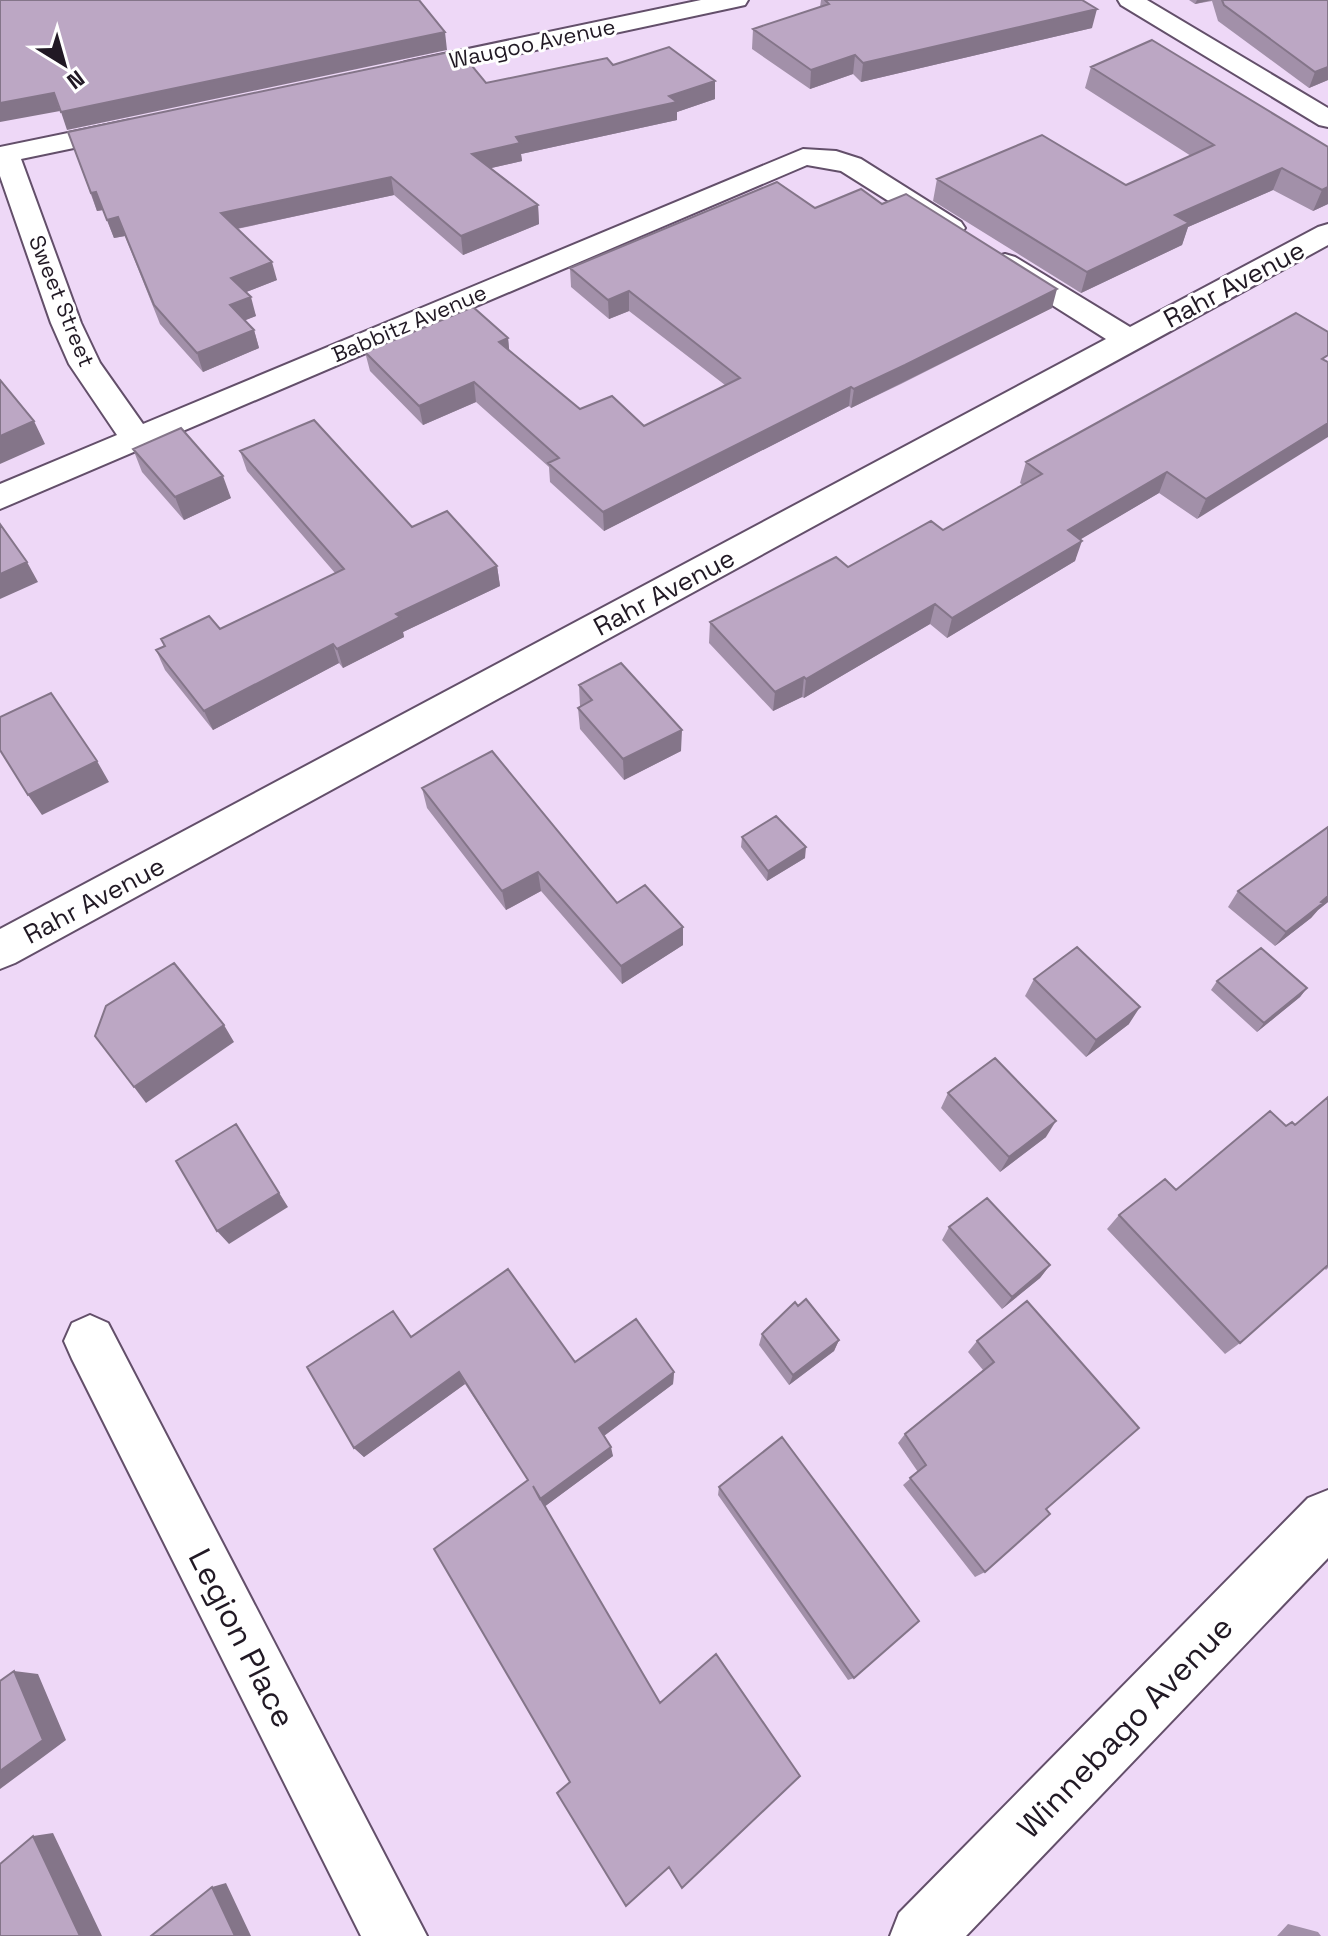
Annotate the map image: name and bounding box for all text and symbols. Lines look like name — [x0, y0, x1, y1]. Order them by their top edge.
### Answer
street label: Waugoo Avenue — [446, 12, 618, 74]
north arrow — [24, 24, 104, 104]
text: N — [62, 64, 90, 96]
street label: Sweet Street — [23, 231, 101, 371]
street label: Rahr Avenue — [1157, 233, 1311, 335]
street label: Babbitz Avenue — [327, 278, 491, 368]
street label: Rahr Avenue — [587, 541, 741, 643]
street label: Rahr Avenue — [17, 849, 171, 951]
street label: Legion Place — [180, 1542, 304, 1734]
street label: Winnebago Avenue — [1009, 1607, 1241, 1847]

